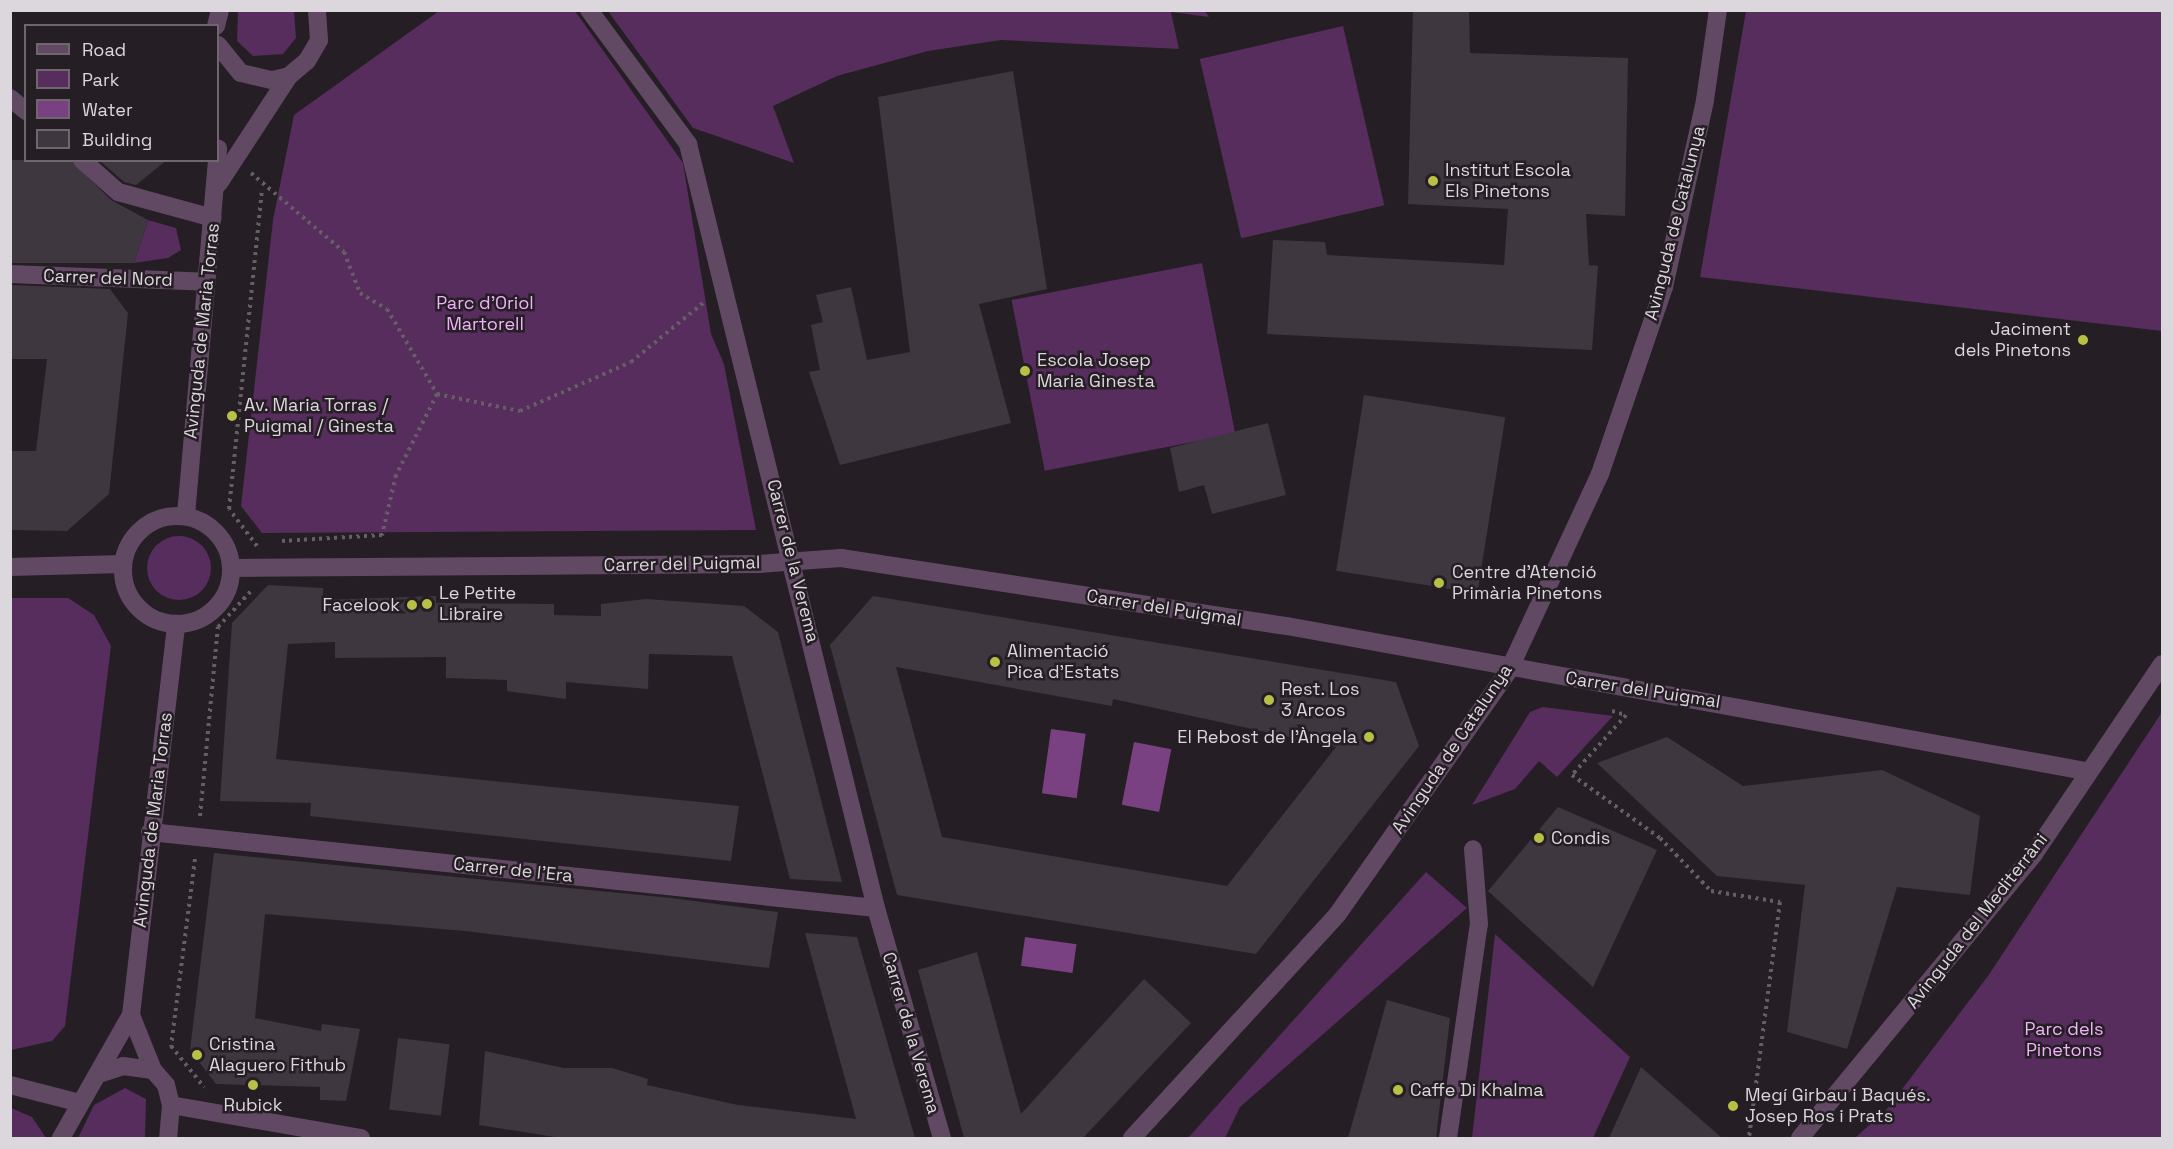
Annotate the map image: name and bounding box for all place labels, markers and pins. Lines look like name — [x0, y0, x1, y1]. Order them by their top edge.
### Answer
place label: Institut Escola Els Pinetons — [1445, 160, 1571, 202]
marker: Institut Escola Els Pinetons — [1426, 174, 1440, 188]
place label: Jaciment dels Pinetons — [1954, 319, 2071, 362]
marker: Jaciment dels Pinetons — [2076, 333, 2090, 347]
place label: Escola Josep Maria Ginesta — [1037, 350, 1155, 392]
marker: Escola Josep Maria Ginesta — [1018, 364, 1032, 378]
place label: Av. Maria Torras / Puigmal / Ginesta — [244, 395, 394, 438]
marker: Av. Maria Torras / Puigmal / Ginesta — [225, 409, 239, 423]
place label: Centre d'Atenció Primària Pinetons — [1452, 562, 1602, 604]
marker: Centre d'Atenció Primària Pinetons — [1430, 574, 1448, 592]
place label: Le Petite Libraire — [439, 583, 516, 626]
place label: Facelook — [323, 594, 400, 616]
marker: Le Petite Libraire — [420, 597, 434, 611]
marker: Facelook — [405, 598, 419, 612]
place label: Alimentació Pica d'Estats — [1007, 641, 1119, 684]
marker: Alimentació Pica d'Estats — [988, 655, 1002, 669]
place label: Rest. Los 3 Arcos — [1281, 679, 1360, 722]
marker: Rest. Los 3 Arcos — [1262, 693, 1276, 707]
place label: El Rebost de l'Àngela — [1177, 726, 1357, 748]
marker: El Rebost de l'Àngela — [1362, 730, 1376, 744]
place label: Condis — [1551, 827, 1610, 849]
marker: Condis — [1532, 831, 1546, 845]
place label: Cristina Alaguero Fithub — [209, 1034, 346, 1076]
marker: Cristina Alaguero Fithub — [190, 1048, 204, 1062]
marker: Rubick — [246, 1078, 260, 1092]
place label: Caffe Di Khalma — [1410, 1079, 1543, 1101]
marker: Caffe Di Khalma — [1391, 1083, 1405, 1097]
place label: Megí Girbau i Baqués. Josep Ros i Prats — [1745, 1085, 1931, 1128]
place label: Rubick — [224, 1094, 282, 1116]
marker: Megí Girbau i Baqués. Josep Ros i Prats — [1726, 1099, 1740, 1113]

